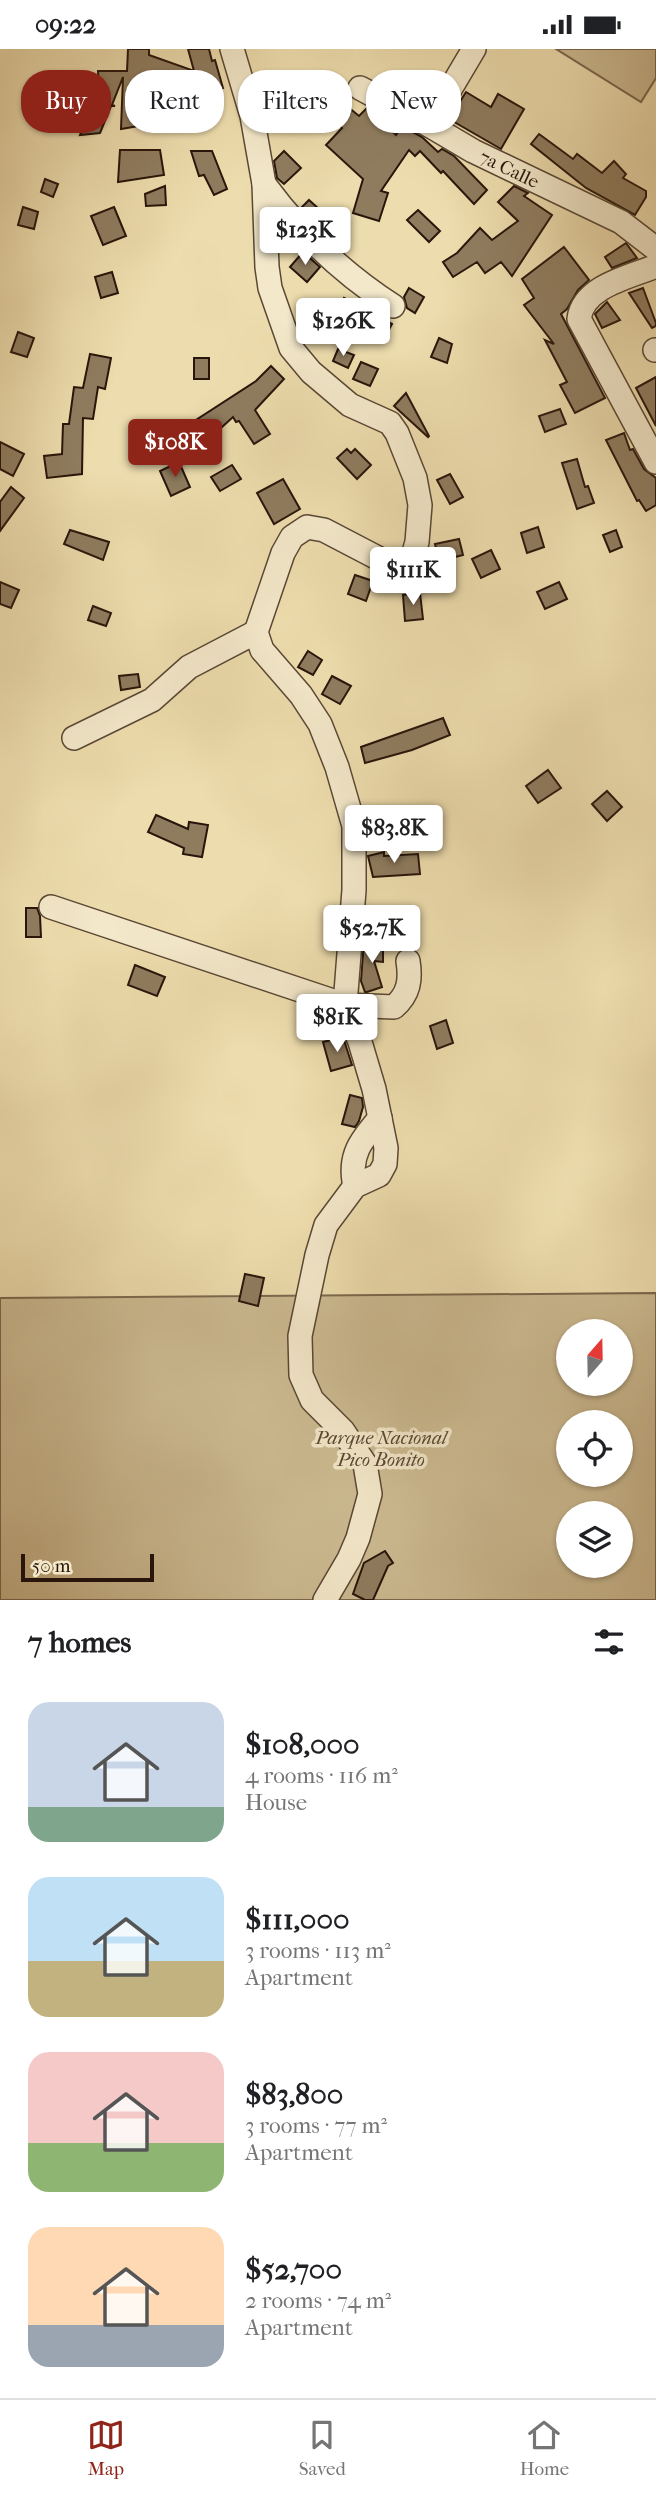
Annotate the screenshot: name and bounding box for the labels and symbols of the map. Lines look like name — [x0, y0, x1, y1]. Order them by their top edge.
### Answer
street label: 7a Calle — [476, 146, 543, 193]
pin: $123K — [256, 207, 354, 267]
pin: $126K — [294, 299, 392, 358]
pin: $108K — [126, 419, 224, 479]
pin: $111K — [364, 547, 462, 607]
pin: $83.8K — [337, 805, 451, 865]
pin: $52.7K — [315, 905, 429, 965]
pin: $81K — [296, 995, 378, 1054]
north arrow — [556, 1319, 634, 1397]
park label: Parque Nacional Pico Bonito — [314, 1427, 449, 1471]
scale bar — [21, 1551, 154, 1583]

